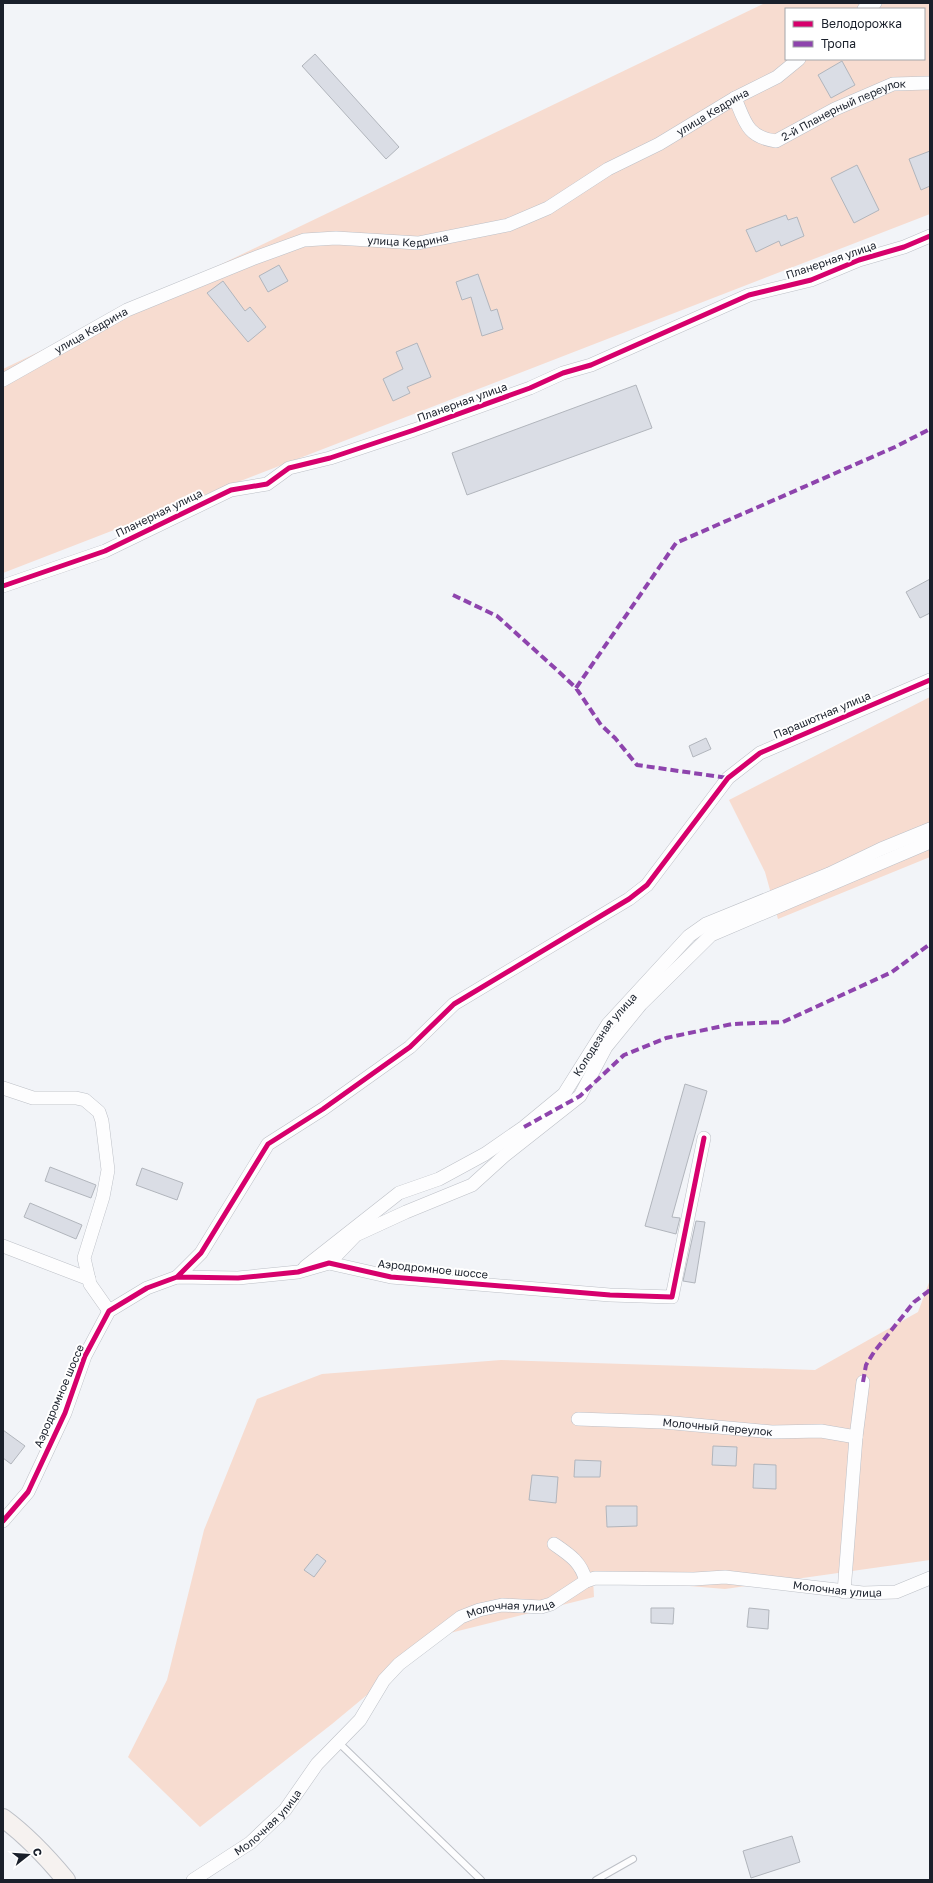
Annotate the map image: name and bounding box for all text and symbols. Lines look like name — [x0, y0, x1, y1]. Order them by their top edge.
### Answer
legend — [785, 8, 925, 60]
text: Велодорожка — [821, 16, 902, 31]
text: Тропа — [821, 36, 856, 51]
street label: 2-й Планерный переулок — [779, 77, 907, 143]
street label: улица Кедрина — [674, 85, 751, 138]
street label: улица Кедрина — [367, 230, 450, 249]
street label: Планерная улица — [784, 238, 878, 281]
street label: улица Кедрина — [52, 304, 130, 356]
street label: Планерная улица — [415, 379, 509, 424]
street label: Планерная улица — [113, 486, 204, 539]
street label: Парашютная улица — [771, 688, 872, 741]
street label: Колодезная улица — [570, 990, 639, 1078]
street label: Аэродромное шоссе — [377, 1256, 489, 1281]
street label: Аэродромное шоссе — [31, 1342, 86, 1449]
street label: Молочный переулок — [662, 1415, 774, 1438]
street label: Молочная улица — [792, 1578, 882, 1599]
street label: Молочная улица — [464, 1596, 557, 1620]
street label: Молочная улица — [231, 1787, 303, 1858]
north arrow — [8, 1835, 48, 1875]
text: С — [31, 1846, 45, 1858]

